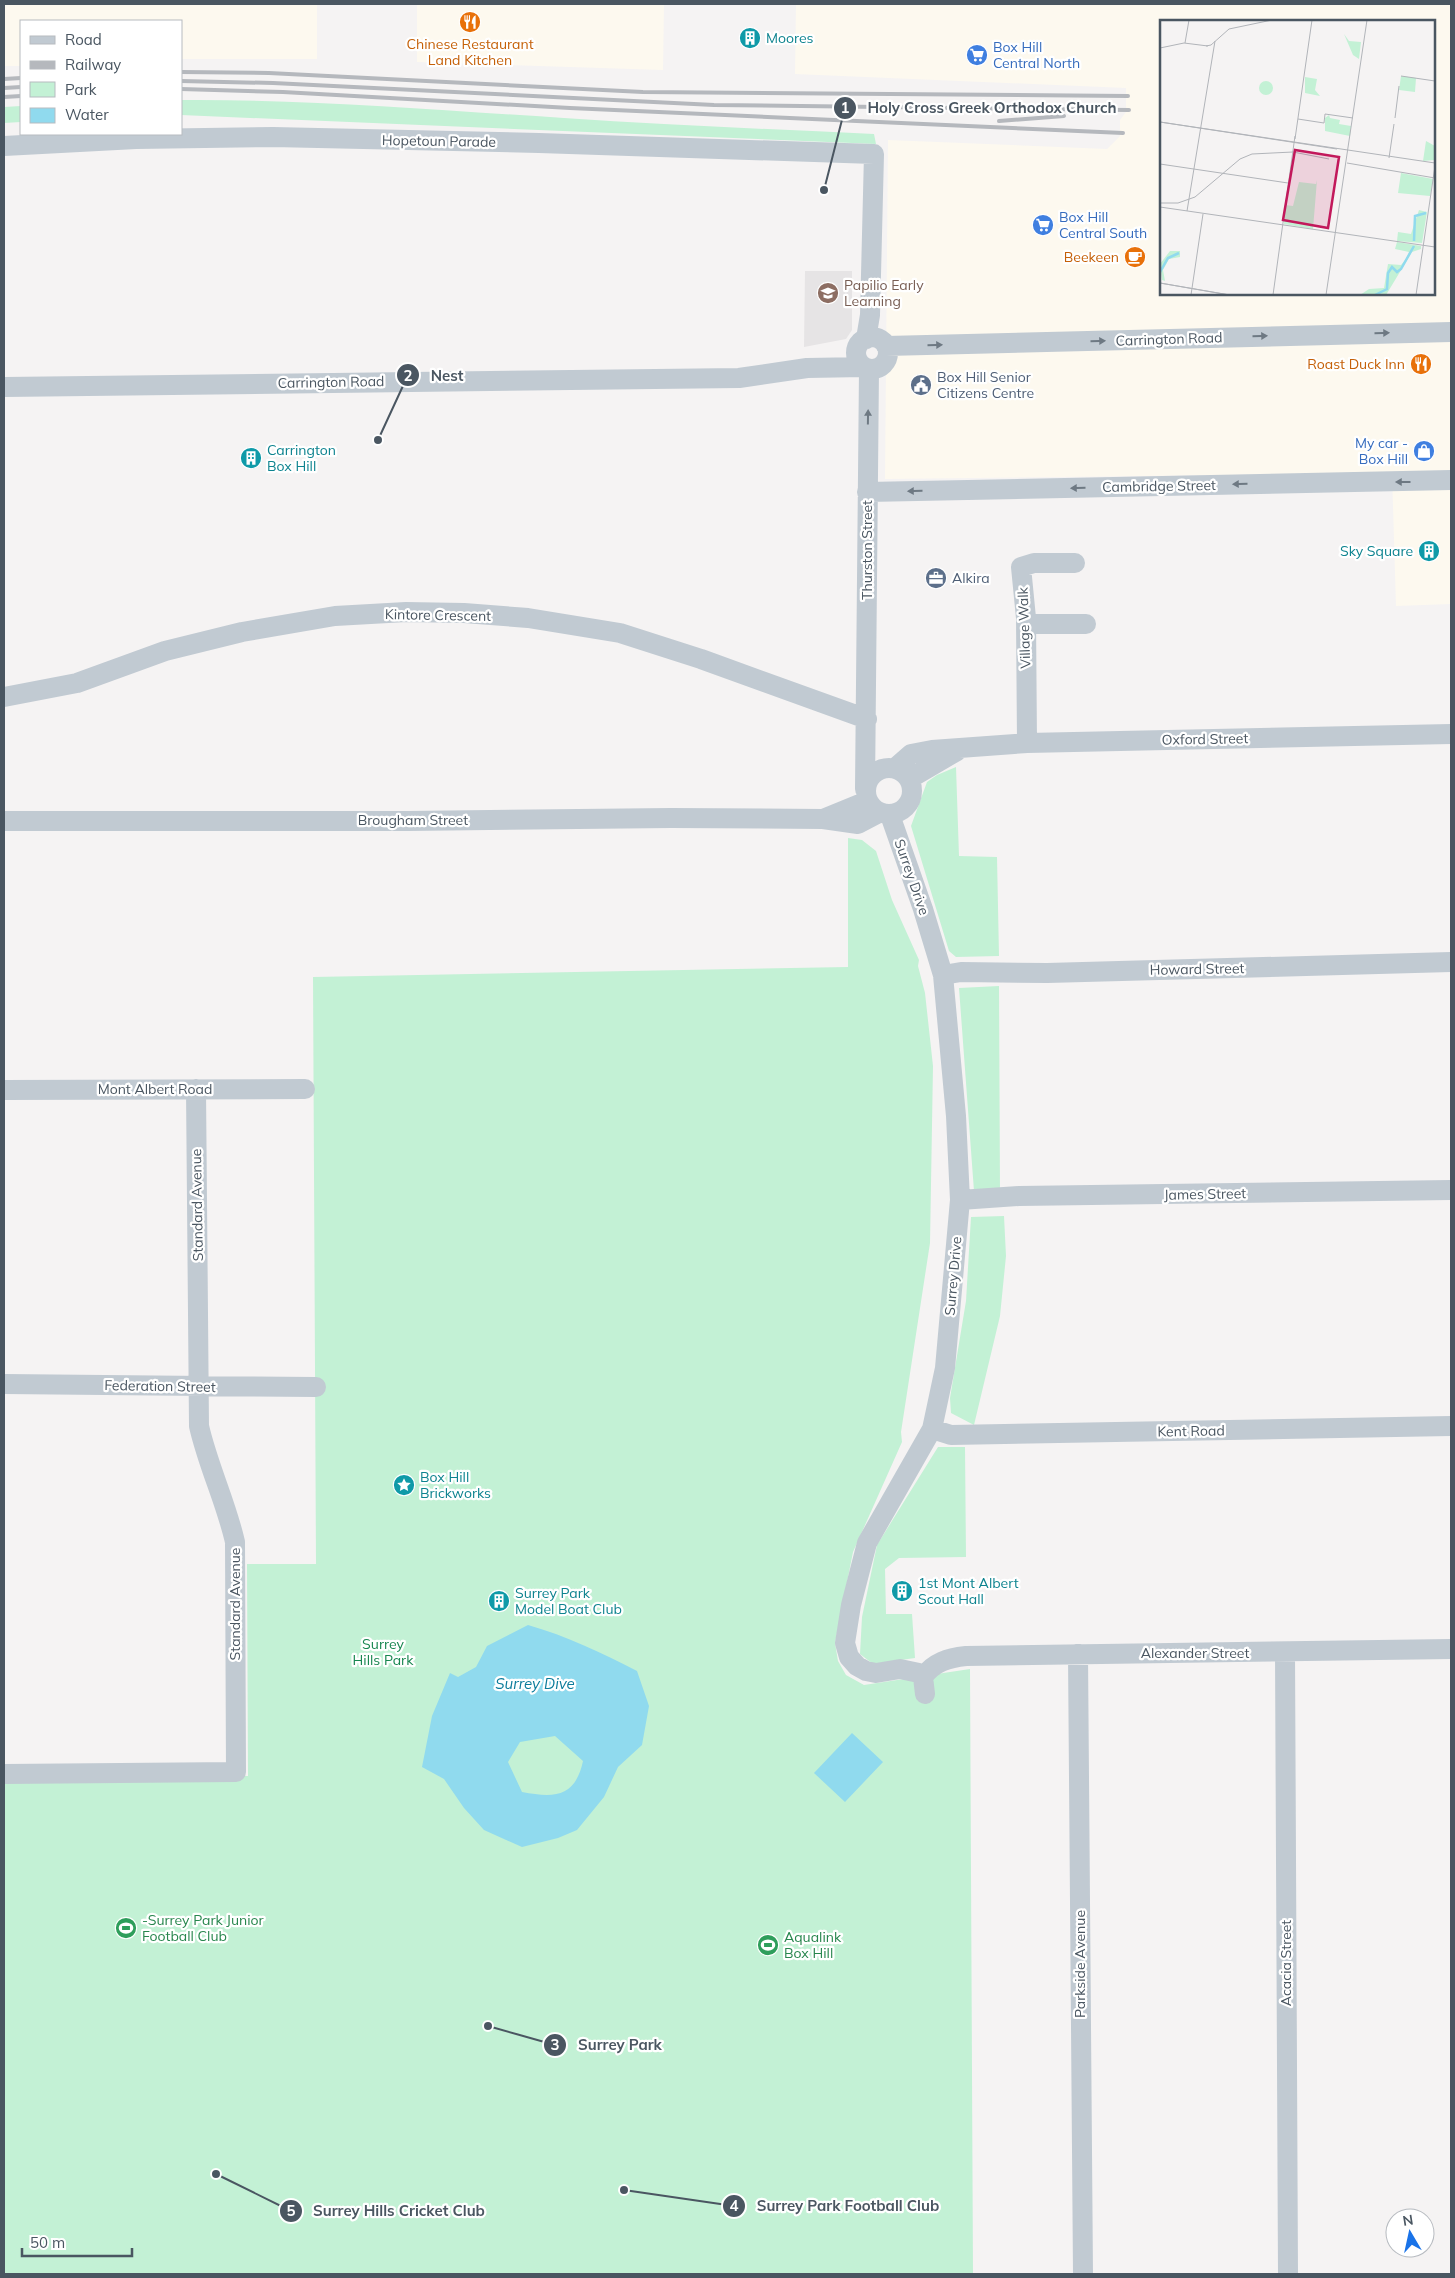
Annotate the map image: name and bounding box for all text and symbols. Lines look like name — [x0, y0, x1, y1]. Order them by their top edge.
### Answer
restaurant icon: Chinese Restaurant Land Kitchen — [458, 10, 482, 34]
legend — [20, 20, 182, 135]
inset map — [1160, 20, 1435, 295]
building icon: Moores — [738, 26, 762, 50]
place label: Moores — [766, 29, 814, 47]
text: Road — [65, 30, 102, 49]
place label: Chinese Restaurant Land Kitchen — [406, 35, 534, 69]
place label: Box Hill Central North — [993, 38, 1080, 72]
supermarket icon: Box Hill Central North — [965, 43, 989, 67]
text: Railway — [65, 55, 121, 74]
text: Park — [65, 80, 97, 99]
callout: Holy Cross Greek Orthodox Church — [833, 93, 1127, 123]
text: 1 — [840, 98, 850, 117]
text: Holy Cross Greek Orthodox Church — [867, 98, 1117, 117]
text: Water — [65, 105, 109, 124]
street label: Hopetoun Parade — [382, 131, 496, 151]
place label: Box Hill Central South — [1059, 208, 1147, 242]
supermarket icon: Box Hill Central South — [1031, 213, 1055, 237]
cafe icon: Beekeen — [1123, 245, 1147, 269]
place label: Beekeen — [1064, 248, 1119, 266]
place label: Papilio Early Learning — [844, 276, 924, 310]
school or university icon: Papilio Early Learning — [816, 281, 840, 305]
street label: Carrington Road — [1115, 328, 1223, 350]
one-way arrow — [1374, 329, 1390, 337]
one-way arrow — [1252, 332, 1268, 340]
one-way arrow — [1090, 336, 1106, 344]
one-way arrow — [927, 341, 943, 349]
restaurant icon: Roast Duck Inn — [1409, 352, 1433, 376]
place label: Roast Duck Inn — [1307, 355, 1405, 373]
callout: Nest — [395, 360, 473, 390]
text: 2 — [403, 366, 413, 385]
text: Nest — [431, 366, 464, 385]
place label: Box Hill Senior Citizens Centre — [937, 368, 1034, 402]
street label: Carrington Road — [277, 372, 385, 392]
public building icon: Box Hill Senior Citizens Centre — [909, 373, 933, 397]
one-way arrow — [864, 409, 872, 425]
place label: My car - Box Hill — [1355, 434, 1408, 468]
shop icon: My car - Box Hill — [1412, 439, 1436, 463]
place label: Carrington Box Hill — [267, 441, 336, 475]
building icon: Carrington Box Hill — [239, 446, 263, 470]
street label: Cambridge Street — [1102, 476, 1216, 496]
one-way arrow — [1394, 478, 1410, 486]
one-way arrow — [1232, 481, 1248, 489]
one-way arrow — [1069, 484, 1085, 492]
one-way arrow — [907, 487, 923, 495]
street label: Thurston Street — [858, 500, 876, 600]
building icon: Sky Square — [1417, 539, 1441, 563]
place label: Sky Square — [1340, 542, 1413, 560]
office icon: Alkira — [924, 566, 948, 590]
place label: Alkira — [952, 569, 990, 587]
street label: Village Walk — [1014, 586, 1034, 669]
street label: Kintore Crescent — [385, 605, 491, 625]
street label: Oxford Street — [1162, 729, 1249, 749]
street label: Brougham Street — [358, 811, 468, 829]
street label: Surrey Drive — [891, 837, 933, 917]
street label: Howard Street — [1149, 959, 1245, 979]
street label: Mont Albert Road — [98, 1080, 212, 1098]
street label: Standard Avenue — [187, 1148, 207, 1262]
street label: James Street — [1164, 1184, 1246, 1204]
street label: Surrey Drive — [941, 1236, 965, 1316]
street label: Federation Street — [104, 1376, 216, 1396]
street label: Kent Road — [1157, 1421, 1225, 1441]
place label: Box Hill Brickworks — [420, 1468, 491, 1502]
place icon: Box Hill Brickworks — [392, 1473, 416, 1497]
street label: Standard Avenue — [226, 1548, 244, 1660]
place label: 1st Mont Albert Scout Hall — [918, 1574, 1019, 1608]
building icon: 1st Mont Albert Scout Hall — [890, 1579, 914, 1603]
place label: Surrey Park Model Boat Club — [515, 1584, 622, 1618]
building icon: Surrey Park Model Boat Club — [487, 1589, 511, 1613]
park label: Surrey Hills Park — [353, 1635, 414, 1669]
street label: Alexander Street — [1141, 1644, 1249, 1662]
water label: Surrey Dive — [495, 1674, 575, 1693]
street label: Parkside Avenue — [1071, 1910, 1089, 2018]
place label: -Surrey Park Junior Football Club — [142, 1911, 265, 1945]
sports icon: -Surrey Park Junior Football Club — [114, 1916, 138, 1940]
street label: Acacia Street — [1277, 1920, 1295, 2006]
place label: Aqualink Box Hill — [784, 1928, 842, 1962]
sports icon: Aqualink Box Hill — [756, 1933, 780, 1957]
callout: Surrey Park — [543, 2030, 672, 2060]
text: 3 — [550, 2035, 560, 2054]
text: Surrey Park — [578, 2035, 663, 2054]
callout: Surrey Park Football Club — [722, 2191, 949, 2221]
callout: Surrey Hills Cricket Club — [278, 2196, 495, 2226]
text: 4 — [729, 2196, 739, 2215]
text: Surrey Park Football Club — [757, 2196, 939, 2215]
text: 5 — [286, 2201, 296, 2220]
text: Surrey Hills Cricket Club — [313, 2201, 485, 2220]
north arrow — [1385, 2208, 1435, 2258]
text: N — [1401, 2210, 1415, 2230]
scale bar — [22, 2226, 132, 2258]
text: 50 m — [30, 2233, 65, 2252]

